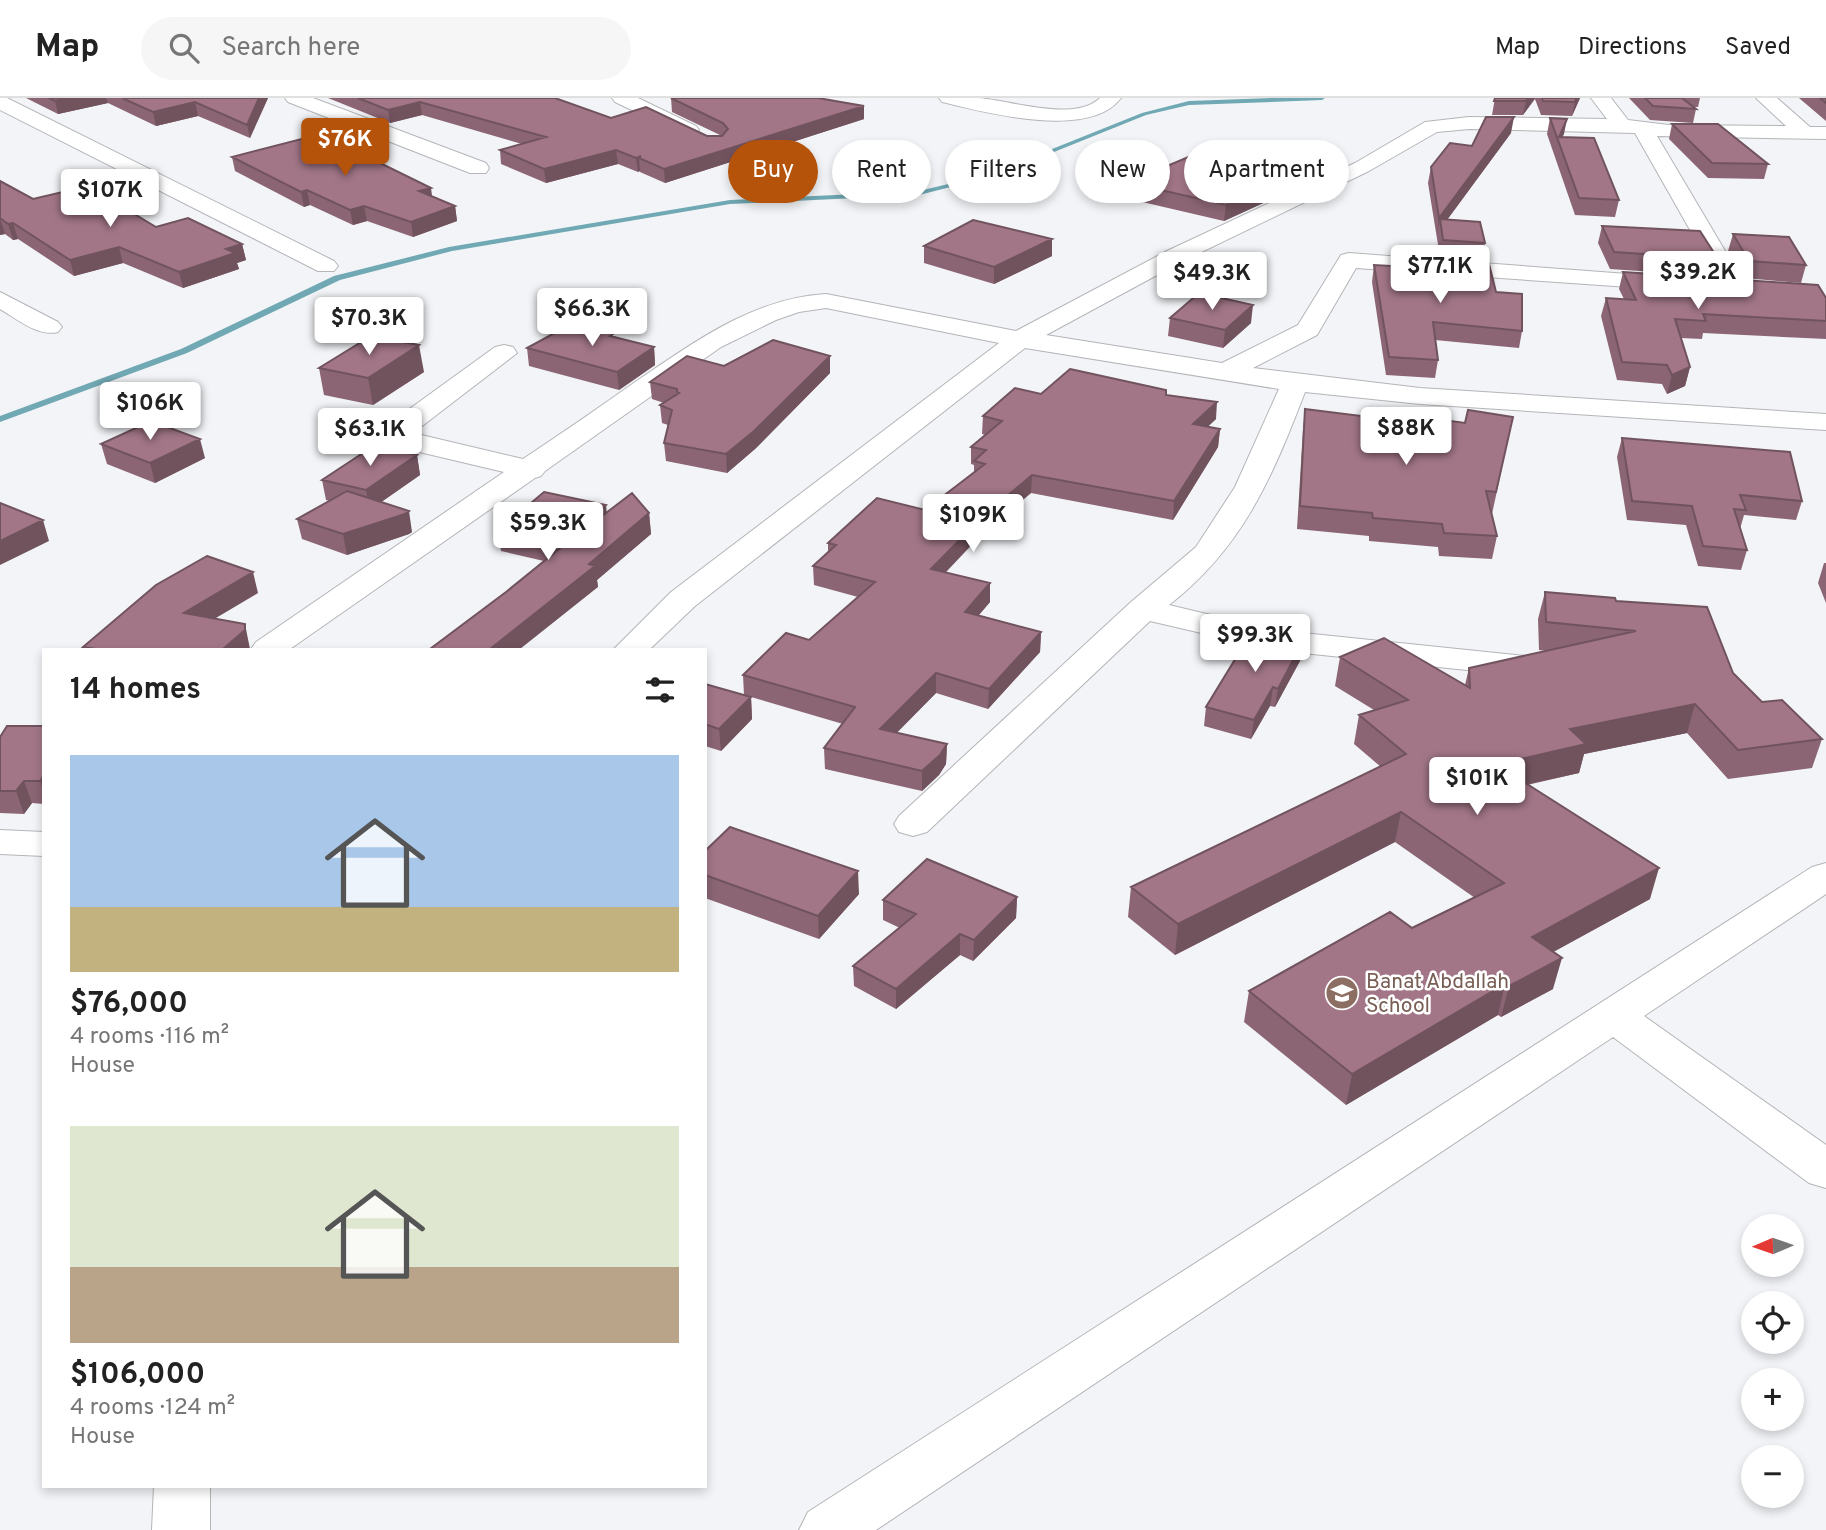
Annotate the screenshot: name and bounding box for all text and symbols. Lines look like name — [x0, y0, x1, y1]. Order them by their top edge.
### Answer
search box — [141, 17, 631, 80]
text: Map — [35, 27, 99, 69]
icon: search — [165, 29, 203, 67]
text: Search here — [221, 32, 360, 65]
text: Map — [1495, 33, 1540, 63]
text: Directions — [1578, 33, 1687, 63]
text: Saved — [1725, 33, 1791, 63]
pin: $76K — [304, 118, 386, 178]
text: $76K — [317, 126, 373, 155]
chip: Buy — [728, 140, 818, 203]
chip: Rent — [832, 140, 931, 203]
chip: Filters — [945, 140, 1061, 203]
chip: New — [1075, 140, 1170, 203]
chip: Apartment — [1184, 140, 1349, 203]
pin: $107K — [61, 170, 159, 229]
text: $107K — [77, 177, 143, 206]
pin: $77.1K — [1383, 246, 1497, 305]
pin: $49.3K — [1155, 252, 1269, 312]
pin: $39.2K — [1641, 252, 1755, 311]
text: $77.1K — [1407, 253, 1473, 282]
text: $39.2K — [1659, 259, 1737, 288]
text: $49.3K — [1173, 260, 1251, 289]
pin: $66.3K — [535, 288, 649, 348]
text: $66.3K — [553, 296, 631, 325]
pin: $70.3K — [312, 298, 426, 357]
text: $70.3K — [331, 305, 407, 334]
pin: $106K — [101, 382, 199, 442]
text: $106K — [116, 390, 184, 419]
pin: $63.1K — [313, 408, 427, 468]
pin: $88K — [1365, 408, 1447, 467]
text: $88K — [1376, 415, 1436, 444]
text: $63.1K — [334, 416, 406, 445]
pin: $109K — [924, 494, 1022, 554]
text: $109K — [939, 502, 1007, 531]
pin: $59.3K — [491, 503, 605, 562]
text: $59.3K — [509, 510, 587, 539]
pin: $99.3K — [1198, 614, 1312, 674]
text: $99.3K — [1216, 622, 1294, 651]
icon: filters — [641, 671, 679, 709]
text: 14 homes — [70, 672, 201, 709]
pin: $101K — [1428, 758, 1526, 817]
text: $101K — [1445, 765, 1509, 794]
icon: home — [312, 800, 438, 926]
place label: Banat Abdallah School — [1366, 969, 1509, 1020]
school or university icon: Banat Abdallah School — [1323, 974, 1361, 1012]
text: $76,000 — [70, 986, 188, 1023]
text: 4 rooms · 116 m² — [70, 1023, 229, 1052]
text: House — [70, 1052, 135, 1081]
icon: home — [312, 1171, 438, 1297]
north arrow — [1741, 1214, 1804, 1278]
map controls — [1741, 1214, 1804, 1508]
button: locate — [1741, 1291, 1804, 1354]
text: $106,000 — [70, 1357, 205, 1394]
button: + — [1741, 1368, 1804, 1431]
text: 4 rooms · 124 m² — [70, 1394, 235, 1423]
text: House — [70, 1423, 135, 1452]
button: − — [1741, 1445, 1804, 1508]

